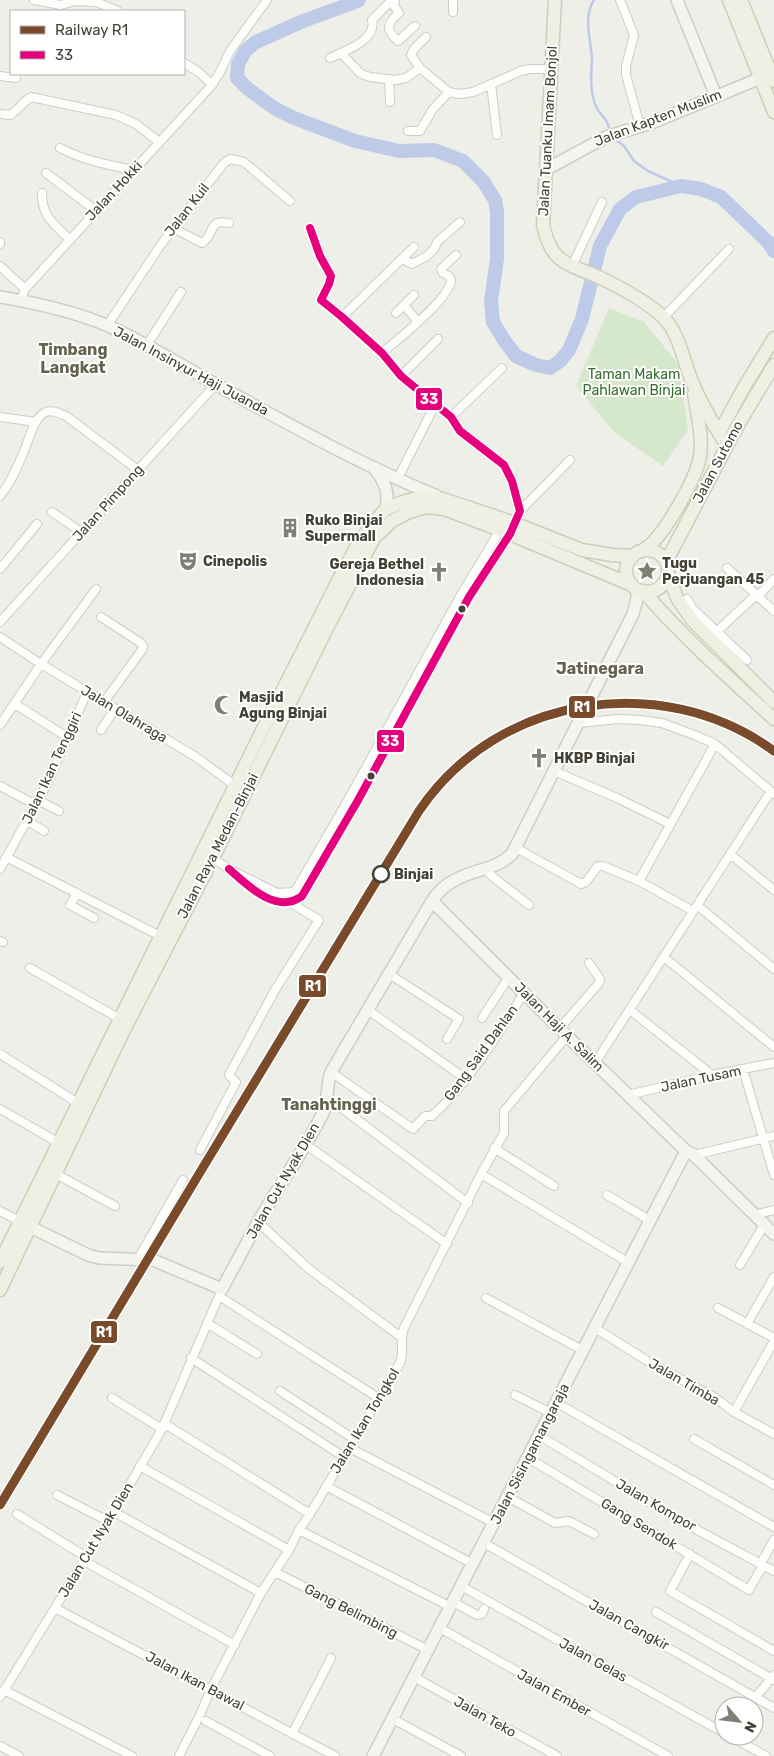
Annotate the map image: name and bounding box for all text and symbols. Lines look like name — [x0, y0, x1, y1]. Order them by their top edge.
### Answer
legend — [10, 10, 185, 75]
text: Railway R1 — [55, 21, 128, 39]
street label: Jalan Tuanku Imam Bonjol — [535, 45, 561, 217]
text: 33 — [55, 46, 73, 64]
street label: Jalan Kapten Muslim — [592, 86, 724, 150]
street label: Jalan Hokki — [82, 158, 146, 224]
street label: Jalan Kuil — [161, 180, 213, 240]
street label: Jalan Insinyur Haji Juanda — [111, 323, 271, 419]
district label: Timbang Langkat — [38, 340, 108, 377]
park label: Taman Makam Pahlawan Binjai — [583, 366, 685, 399]
line badge: 33 — [415, 387, 443, 411]
text: 33 — [420, 391, 438, 408]
street label: Jalan Sutomo — [689, 418, 747, 506]
street label: Jalan Pimpong — [69, 461, 147, 545]
place label: Ruko Binjai Supermall — [305, 512, 382, 545]
building icon: Ruko Binjai Supermall — [279, 517, 301, 539]
theatre icon: Cinepolis — [177, 550, 199, 572]
place label: Cinepolis — [203, 553, 268, 570]
place label: Tugu Perjuangan 45 — [662, 555, 764, 588]
place label: Gereja Bethel Indonesia — [329, 556, 424, 589]
place icon: Tugu Perjuangan 45 — [636, 560, 658, 582]
church icon: Gereja Bethel Indonesia — [428, 561, 450, 583]
unlabelled marker — [457, 604, 467, 614]
district label: Jatinegara — [556, 659, 644, 678]
street label: Jalan Olahraga — [78, 682, 170, 746]
place label: Masjid Agung Binjai — [239, 689, 327, 722]
mosque icon: Masjid Agung Binjai — [213, 694, 235, 716]
line badge: R1 — [568, 695, 596, 719]
text: R1 — [574, 699, 590, 716]
street label: Jalan Ikan Tenggiri — [19, 709, 85, 827]
line badge: 33 — [376, 729, 405, 753]
text: 33 — [381, 733, 399, 750]
church icon: HKBP Binjai — [528, 747, 550, 769]
place label: HKBP Binjai — [554, 750, 635, 767]
street label: Jalan Raya Medan-Binjai — [174, 770, 262, 922]
unlabelled marker — [366, 771, 376, 781]
marker: Binjai — [372, 865, 390, 883]
place label: Binjai — [394, 866, 433, 883]
line badge: R1 — [298, 974, 327, 998]
text: R1 — [305, 978, 321, 995]
street label: Jalan Haji A. Salim — [511, 979, 607, 1075]
street label: Gang Said Dahlan — [440, 1002, 522, 1104]
street label: Jalan Tusam — [659, 1062, 743, 1096]
district label: Tanahtinggi — [281, 1095, 377, 1114]
street label: Jalan Cut Nyak Dien — [243, 1120, 323, 1242]
line badge: R1 — [90, 1320, 118, 1344]
text: R1 — [96, 1324, 112, 1341]
street label: Jalan Timba — [645, 1355, 723, 1409]
street label: Jalan Ikan Tongkol — [327, 1365, 403, 1477]
street label: Jalan Sisingamangaraja — [487, 1381, 573, 1527]
street label: Jalan Kompor — [613, 1475, 700, 1535]
street label: Jalan Cut Nyak Dien — [55, 1479, 137, 1601]
street label: Gang Sendok — [598, 1495, 681, 1554]
street label: Gang Belimbing — [301, 1580, 401, 1642]
street label: Jalan Cangkir — [586, 1596, 673, 1654]
street label: Jalan Gelas — [556, 1634, 630, 1686]
street label: Jalan Ikan Bawal — [143, 1648, 247, 1714]
street label: Jalan Ember — [514, 1666, 595, 1721]
street label: Jalan Teko — [451, 1693, 519, 1741]
north arrow — [714, 1696, 764, 1746]
text: N — [740, 1718, 760, 1735]

